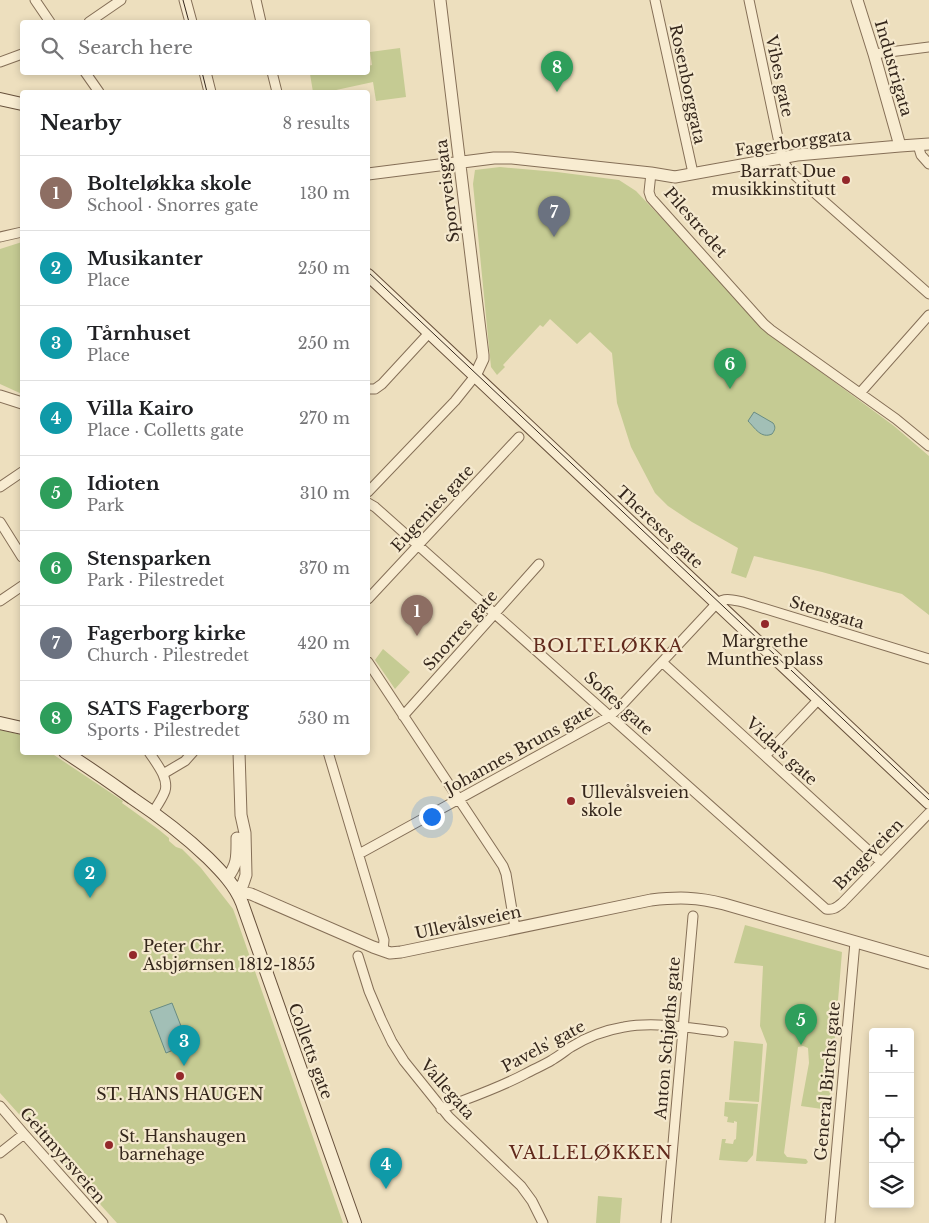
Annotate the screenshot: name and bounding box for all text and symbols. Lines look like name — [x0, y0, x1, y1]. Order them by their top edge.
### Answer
street label: Industrigata — [871, 18, 917, 118]
search box — [20, 20, 370, 75]
street label: Rosenborggata — [666, 22, 710, 146]
street label: Vibes gate — [761, 32, 798, 119]
icon: search — [38, 34, 66, 62]
text: Search here — [78, 36, 193, 59]
pin: 8 — [541, 51, 573, 92]
text: Nearby — [40, 110, 121, 136]
text: 8 results — [283, 113, 350, 133]
street label: Fagerborggata — [734, 124, 852, 160]
street label: Sporveisgata — [431, 138, 463, 244]
place label: Barratt Due musikkinstitutt — [712, 161, 836, 199]
text: Bolteløkka skole — [87, 172, 252, 195]
marker: Barratt Due musikkinstitutt — [840, 174, 852, 186]
text: 1 — [53, 183, 59, 203]
text: 130 m — [300, 183, 350, 203]
street label: Pilestredet — [660, 183, 732, 261]
text: School · Snorres gate — [87, 195, 258, 215]
pin: 7 — [538, 196, 570, 237]
text: Musikanter — [87, 247, 203, 270]
text: 2 — [51, 258, 61, 278]
text: 250 m — [298, 258, 350, 278]
text: Place — [87, 270, 130, 290]
text: Tårnhuset — [87, 322, 191, 345]
text: 3 — [51, 333, 61, 353]
text: 250 m — [298, 333, 350, 353]
text: Place — [87, 345, 130, 365]
pin: 6 — [714, 348, 746, 389]
text: Villa Kairo — [87, 397, 194, 420]
text: 4 — [51, 408, 61, 428]
text: 270 m — [299, 408, 350, 428]
text: Place · Colletts gate — [87, 420, 244, 440]
street label: Eugenies gate — [386, 460, 478, 556]
text: Idioten — [87, 472, 160, 495]
street label: Thereses gate — [612, 482, 708, 572]
text: 5 — [51, 483, 61, 503]
text: 310 m — [300, 483, 350, 503]
text: Park — [87, 495, 124, 515]
text: Stensparken — [87, 547, 211, 570]
text: 6 — [51, 558, 61, 578]
text: 370 m — [299, 558, 350, 578]
text: Park · Pilestredet — [87, 570, 224, 590]
street label: Snorres gate — [419, 586, 501, 674]
street label: Stensgata — [787, 591, 867, 633]
pin: 1 — [401, 595, 433, 636]
marker: Margrethe Munthes plass — [759, 618, 771, 630]
text: Fagerborg kirke — [87, 622, 246, 645]
place label: Margrethe Munthes plass — [707, 631, 823, 669]
text: 7 — [52, 633, 60, 653]
text: 420 m — [298, 633, 350, 653]
district label: BOLTELØKKA — [533, 635, 684, 657]
text: Church · Pilestredet — [87, 645, 249, 665]
street label: Sofies gate — [580, 667, 658, 739]
text: SATS Fagerborg — [87, 697, 249, 720]
street label: Johannes Bruns gate — [440, 700, 597, 799]
text: 8 — [51, 708, 61, 728]
text: 530 m — [298, 708, 350, 728]
street label: Vidars gate — [741, 712, 822, 789]
text: Sports · Pilestredet — [87, 720, 240, 740]
place label: Ullevålsveien skole — [581, 782, 689, 820]
marker: Ullevålsveien skole — [565, 795, 577, 807]
your location — [419, 804, 445, 830]
street label: Brageveien — [829, 814, 907, 894]
pin: 2 — [74, 857, 106, 898]
street label: Ullevålsveien — [413, 901, 523, 943]
place label: Peter Chr. Asbjørnsen 1812-1855 — [142, 936, 315, 974]
marker: Peter Chr. Asbjørnsen 1812-1855 — [127, 949, 139, 961]
street label: Anton Schjøths gate — [650, 956, 684, 1121]
street label: Colletts gate — [284, 1000, 338, 1102]
street label: General Birchs gate — [810, 1001, 844, 1161]
pin: 5 — [785, 1004, 817, 1045]
street label: Pavels' gate — [498, 1016, 588, 1076]
pin: 3 — [168, 1025, 200, 1066]
map controls — [869, 1028, 914, 1208]
button: + — [869, 1028, 914, 1073]
street label: Vallegata — [416, 1054, 480, 1123]
marker: ST. HANS HAUGEN — [174, 1070, 186, 1082]
button: − — [869, 1073, 914, 1118]
place label: ST. HANS HAUGEN — [96, 1084, 264, 1104]
street label: Geitmyrsveien — [16, 1103, 110, 1207]
button: locate — [869, 1118, 914, 1163]
place label: St. Hanshaugen barnehage — [118, 1126, 246, 1164]
marker: St. Hanshaugen barnehage — [103, 1139, 115, 1151]
district label: VALLELØKKEN — [508, 1142, 673, 1164]
pin: 4 — [370, 1148, 402, 1189]
button: layers — [869, 1163, 914, 1208]

